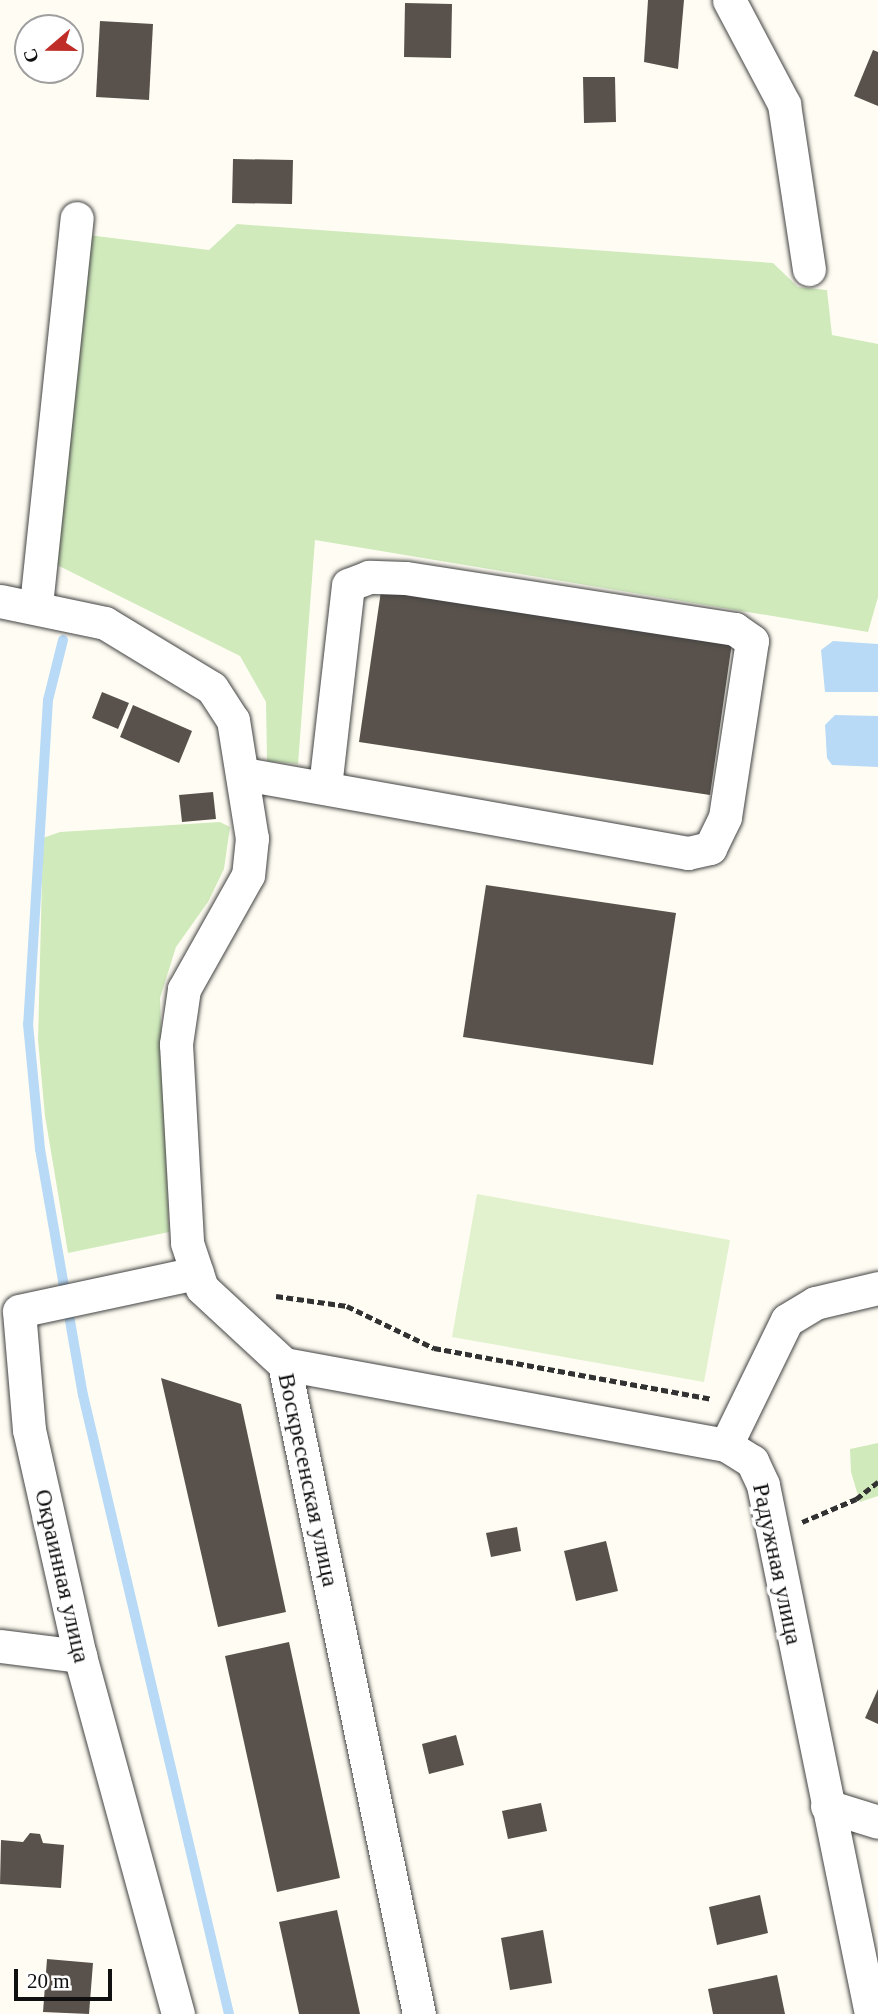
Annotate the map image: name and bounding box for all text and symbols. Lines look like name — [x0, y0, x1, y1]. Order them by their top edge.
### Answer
north arrow — [14, 14, 84, 84]
text: С — [18, 46, 43, 66]
street label: Воскресенская улица — [271, 1371, 345, 1589]
street label: Радужная улица — [746, 1481, 808, 1647]
street label: Окраинная улица — [28, 1486, 96, 1666]
scale bar — [18, 1954, 116, 1998]
text: 20 m — [27, 1969, 70, 1993]

